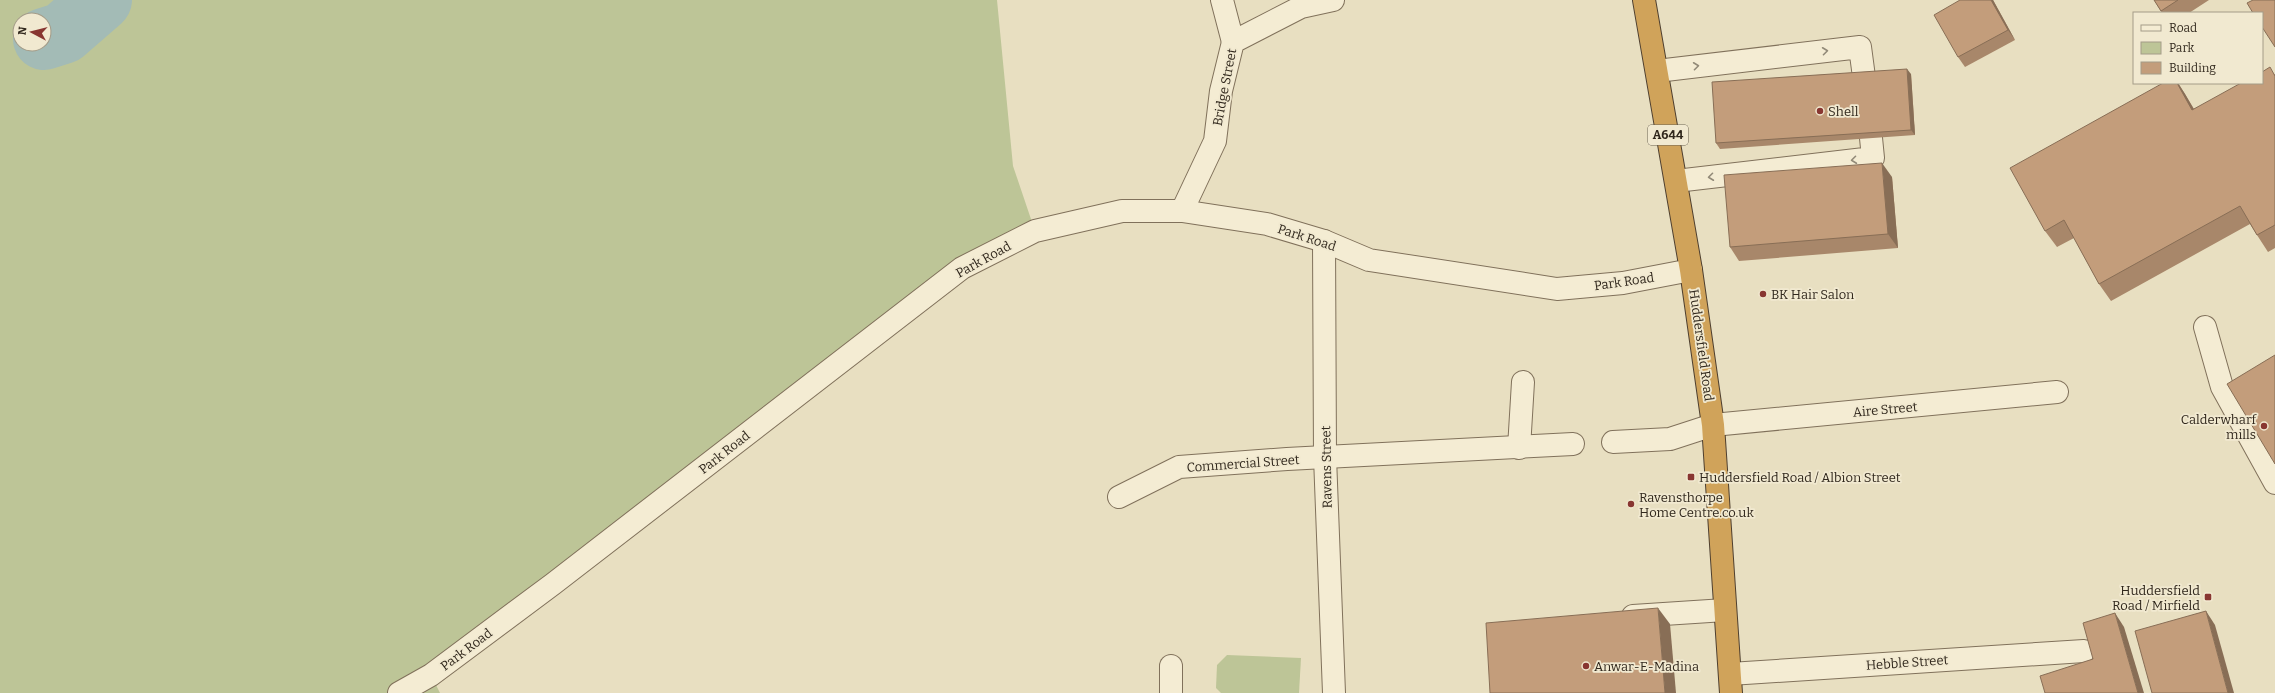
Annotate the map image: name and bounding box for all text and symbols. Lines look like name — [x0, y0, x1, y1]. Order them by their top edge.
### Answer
north arrow — [12, 12, 52, 52]
legend — [2133, 12, 2263, 84]
text: Road — [2169, 21, 2197, 35]
text: N — [16, 25, 30, 36]
text: Park — [2169, 41, 2195, 55]
street label: Bridge Street — [1210, 47, 1239, 127]
one-way arrow — [1822, 47, 1828, 56]
text: Building — [2169, 61, 2216, 75]
one-way arrow — [1693, 62, 1699, 71]
place label: Shell — [1828, 104, 1859, 119]
marker: Shell — [1815, 106, 1825, 116]
road number: A644 — [1648, 125, 1688, 145]
one-way arrow — [1851, 155, 1857, 164]
one-way arrow — [1708, 172, 1714, 181]
street label: Park Road — [1276, 221, 1338, 254]
street label: Park Road — [953, 238, 1014, 281]
street label: Park Road — [1593, 270, 1655, 293]
place label: BK Hair Salon — [1771, 287, 1855, 302]
street label: Huddersfield Road — [1686, 288, 1717, 402]
marker: BK Hair Salon — [1758, 289, 1768, 299]
street label: Aire Street — [1852, 399, 1918, 420]
place label: Calderwharf mills — [2181, 412, 2257, 442]
marker: Calderwharf mills — [2259, 421, 2269, 431]
street label: Ravens Street — [1318, 425, 1335, 508]
street label: Park Road — [696, 428, 753, 477]
street label: Commercial Street — [1186, 452, 1300, 475]
place label: Huddersfield Road / Albion Street — [1699, 470, 1901, 485]
marker: Huddersfield Road / Albion Street — [1686, 472, 1696, 482]
place label: Ravensthorpe Home Centre.co.uk — [1639, 490, 1754, 520]
marker: Ravensthorpe Home Centre.co.uk — [1626, 499, 1636, 509]
place label: Huddersfield Road / Mirfield — [2112, 583, 2200, 613]
marker: Huddersfield Road / Mirfield — [2203, 592, 2213, 602]
street label: Park Road — [438, 625, 495, 674]
street label: Hebble Street — [1865, 652, 1949, 673]
place label: Anwar-E-Madina — [1594, 659, 1699, 674]
marker: Anwar-E-Madina — [1581, 661, 1591, 671]

